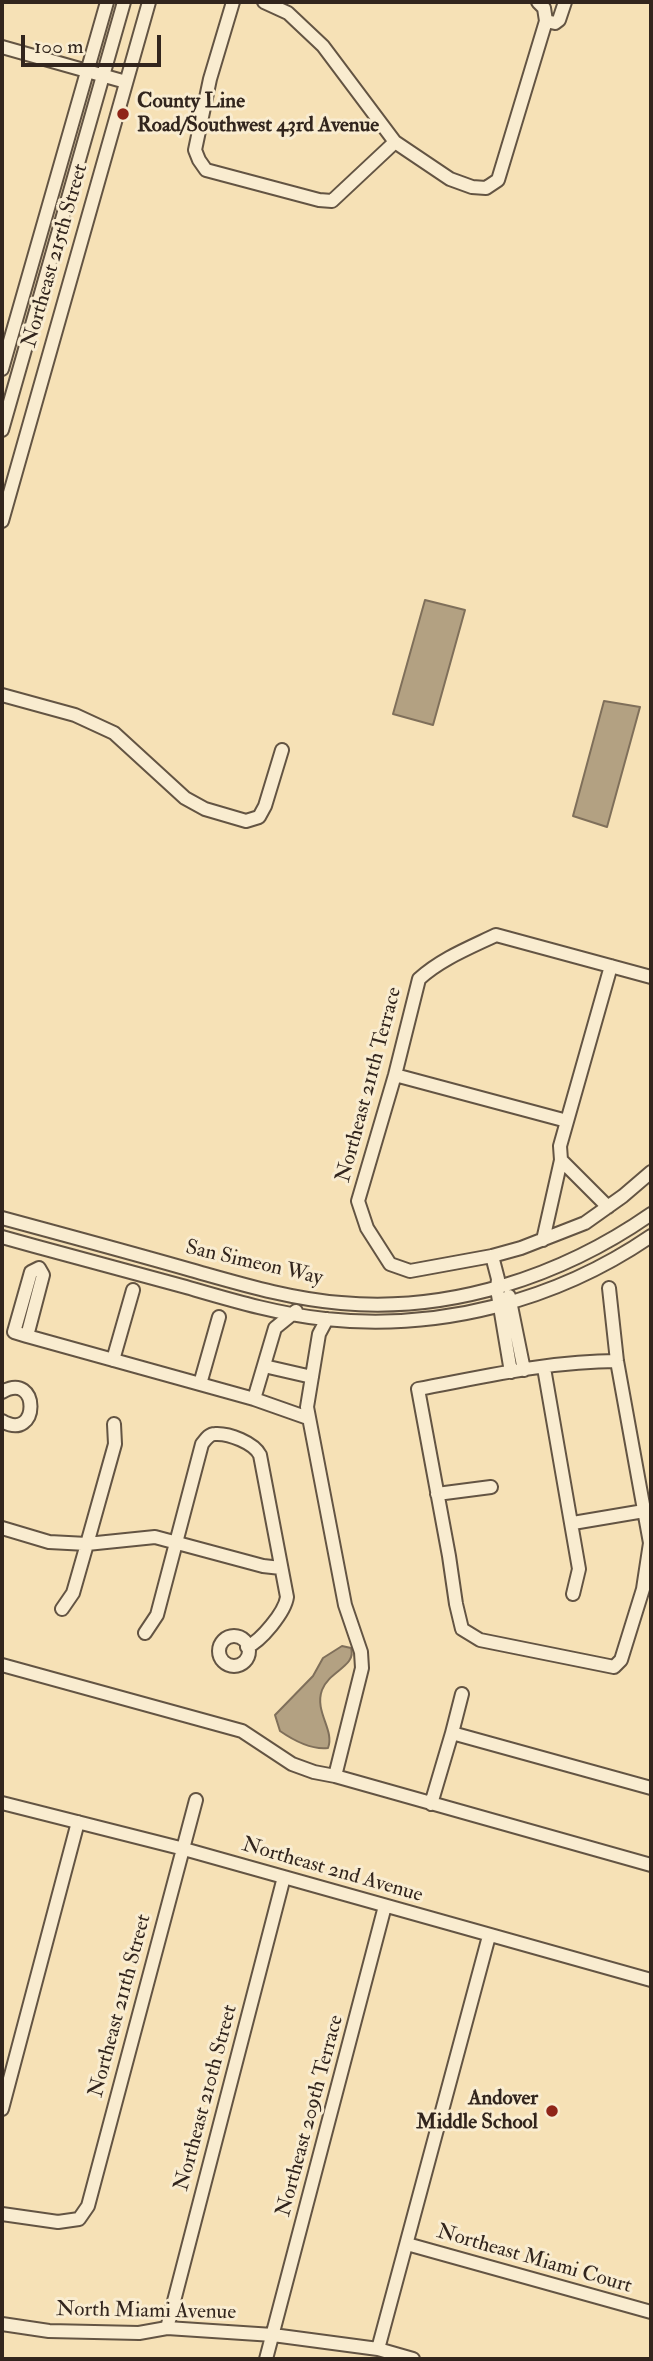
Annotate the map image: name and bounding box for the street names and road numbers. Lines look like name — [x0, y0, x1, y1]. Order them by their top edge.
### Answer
street label: Northeast 215th Street — [18, 161, 94, 351]
street label: Northeast 211th Terrace — [332, 985, 408, 1185]
street label: San Simeon Way — [183, 1236, 325, 1292]
street label: Northeast 2nd Avenue — [239, 1833, 425, 1909]
street label: Northeast 211th Street — [84, 1912, 158, 2100]
street label: Northeast 210th Street — [170, 2002, 244, 2194]
street label: Northeast 209th Terrace — [272, 2013, 350, 2219]
street label: Northeast Miami Court — [434, 2220, 634, 2300]
street label: North Miami Avenue — [56, 2298, 236, 2326]

